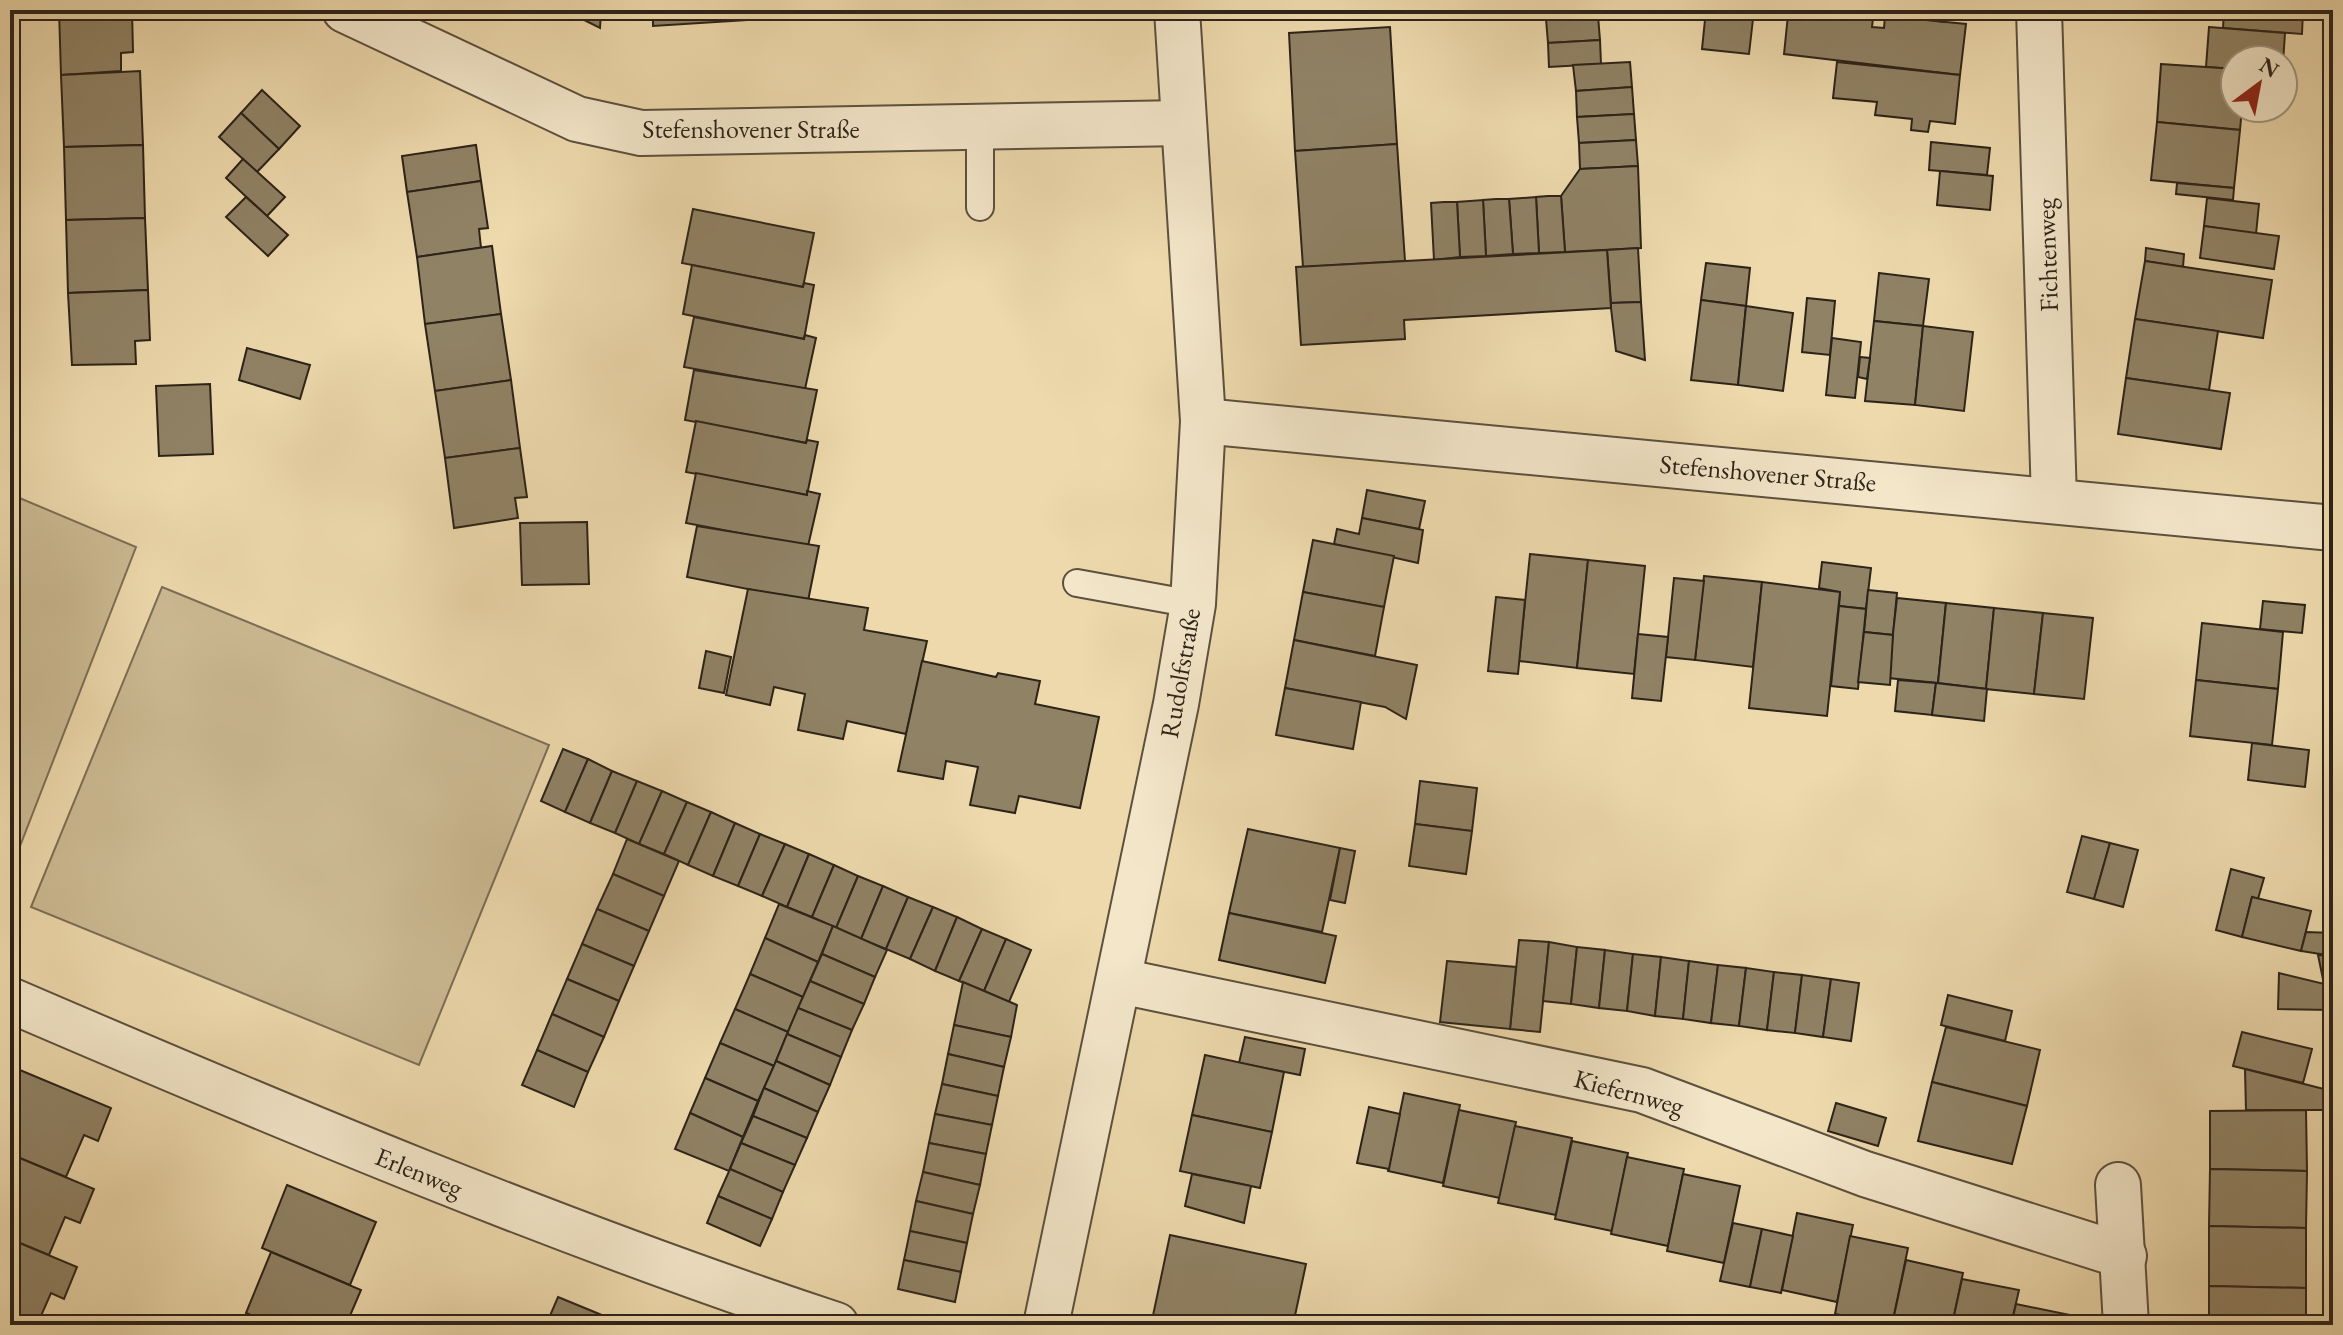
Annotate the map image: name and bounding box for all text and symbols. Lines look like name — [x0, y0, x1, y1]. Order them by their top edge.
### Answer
north arrow — [2219, 44, 2299, 124]
text: N — [2254, 50, 2285, 85]
street label: Stefenshovener Straße — [642, 112, 860, 146]
street label: Fichtenweg — [2028, 197, 2066, 312]
street label: Stefenshovener Straße — [1658, 447, 1878, 499]
street label: Rudolfstraße — [1152, 605, 1208, 741]
street label: Kiefernweg — [1570, 1061, 1688, 1123]
street label: Erlenweg — [370, 1139, 468, 1205]

